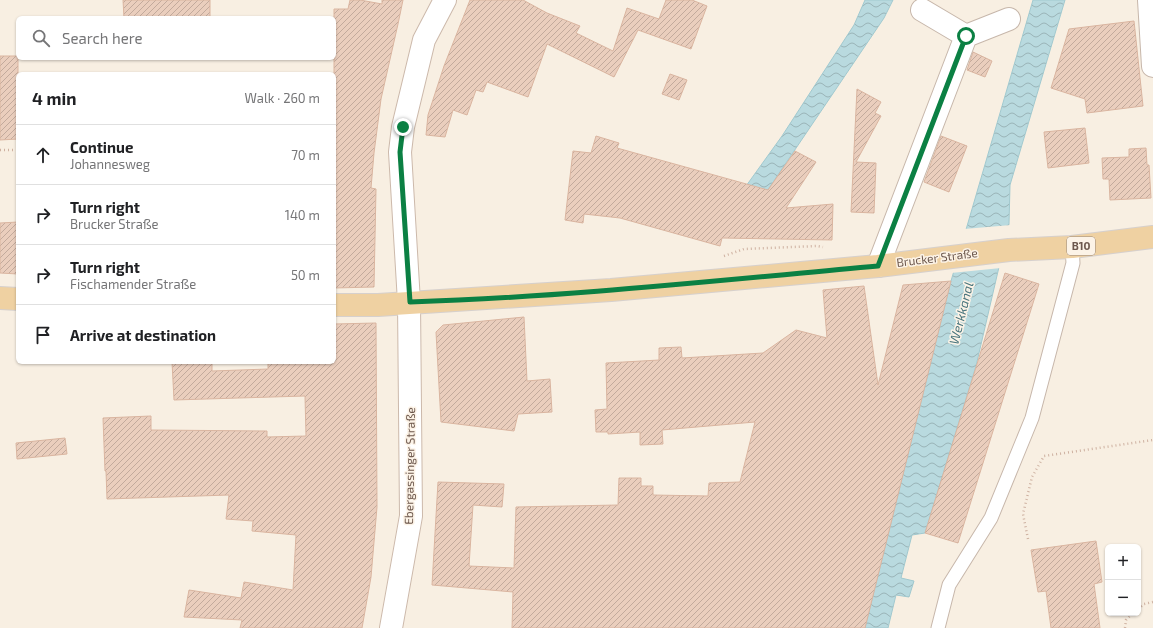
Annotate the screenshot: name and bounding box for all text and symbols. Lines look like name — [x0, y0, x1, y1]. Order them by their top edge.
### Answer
search box — [16, 16, 336, 60]
icon: search — [30, 27, 52, 49]
route start — [957, 27, 975, 45]
text: Search here — [62, 29, 143, 47]
text: 4 min — [32, 88, 76, 108]
text: Walk · 260 m — [245, 90, 320, 106]
route end — [394, 118, 412, 136]
text: Continue — [70, 138, 133, 156]
icon: ahead — [32, 144, 54, 166]
text: 70 m — [291, 147, 320, 163]
text: Johannesweg — [70, 156, 150, 172]
text: Turn right — [70, 198, 140, 216]
icon: right — [32, 204, 54, 226]
text: 140 m — [285, 207, 320, 223]
text: Brucker Straße — [70, 216, 159, 232]
road number: B10 — [1067, 237, 1095, 255]
street label: Brucker Straße — [895, 245, 978, 269]
text: Turn right — [70, 258, 140, 276]
icon: right — [32, 264, 54, 286]
text: 50 m — [291, 267, 320, 283]
text: Fischamender Straße — [70, 276, 196, 292]
water label: Werkkanal — [946, 280, 977, 346]
icon: arrive — [32, 324, 54, 346]
text: Arrive at destination — [70, 326, 216, 344]
street label: Ebergassinger Straße — [401, 407, 417, 525]
map controls — [1105, 544, 1141, 616]
button: + — [1105, 544, 1141, 580]
button: − — [1105, 580, 1141, 616]

